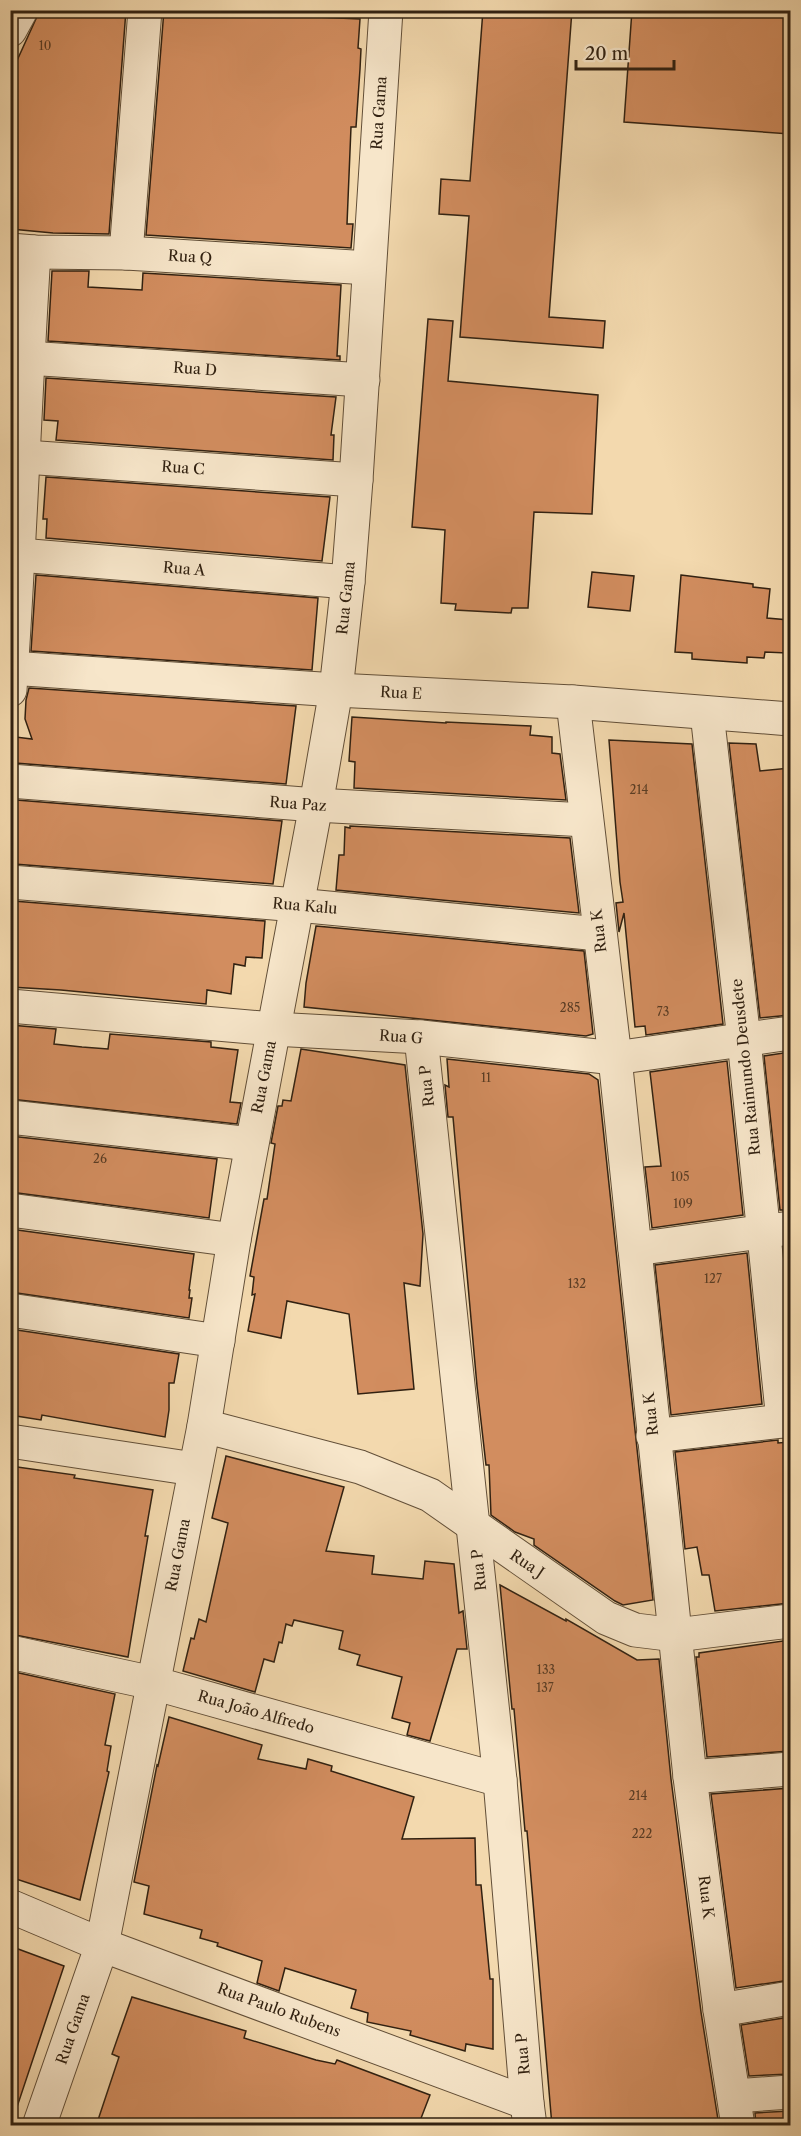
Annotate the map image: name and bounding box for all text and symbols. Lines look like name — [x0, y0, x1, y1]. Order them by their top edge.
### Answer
scale bar — [576, 33, 674, 71]
house number: 10 — [39, 38, 51, 53]
text: 20 m — [585, 43, 629, 65]
street label: Rua Gama — [366, 75, 391, 150]
street label: Rua Q — [167, 245, 213, 268]
street label: Rua D — [172, 357, 218, 380]
street label: Rua C — [161, 457, 205, 478]
street label: Rua A — [162, 557, 207, 580]
street label: Rua Gama — [332, 560, 359, 636]
street label: Rua E — [379, 682, 423, 703]
house number: 214 — [630, 782, 649, 797]
street label: Rua Paz — [269, 792, 328, 815]
street label: Rua Kalu — [272, 893, 338, 918]
street label: Rua K — [586, 907, 611, 954]
street label: Rua Raimundo Deusdete — [727, 978, 764, 1156]
house number: 285 — [560, 1000, 580, 1015]
house number: 73 — [657, 1004, 669, 1019]
street label: Rua G — [378, 1025, 424, 1048]
street label: Rua Gama — [247, 1039, 280, 1115]
street label: Rua P — [415, 1064, 438, 1108]
house number: 11 — [481, 1070, 491, 1085]
house number: 26 — [93, 1151, 107, 1166]
house number: 105 — [670, 1169, 690, 1184]
house number: 109 — [673, 1196, 693, 1211]
house number: 127 — [704, 1271, 722, 1286]
house number: 132 — [568, 1276, 586, 1291]
street label: Rua K — [639, 1390, 662, 1437]
street label: Rua Gama — [161, 1517, 194, 1593]
street label: Rua J — [506, 1545, 548, 1582]
street label: Rua P — [467, 1548, 490, 1592]
house number: 133 — [537, 1662, 555, 1677]
house number: 137 — [536, 1680, 554, 1695]
street label: Rua João Alfredo — [196, 1686, 317, 1737]
house number: 214 — [629, 1788, 648, 1803]
house number: 222 — [632, 1826, 652, 1841]
street label: Rua K — [694, 1874, 719, 1921]
street label: Rua Paulo Rubens — [215, 1978, 344, 2041]
street label: Rua Gama — [52, 1991, 94, 2067]
street label: Rua P — [511, 2032, 534, 2076]

